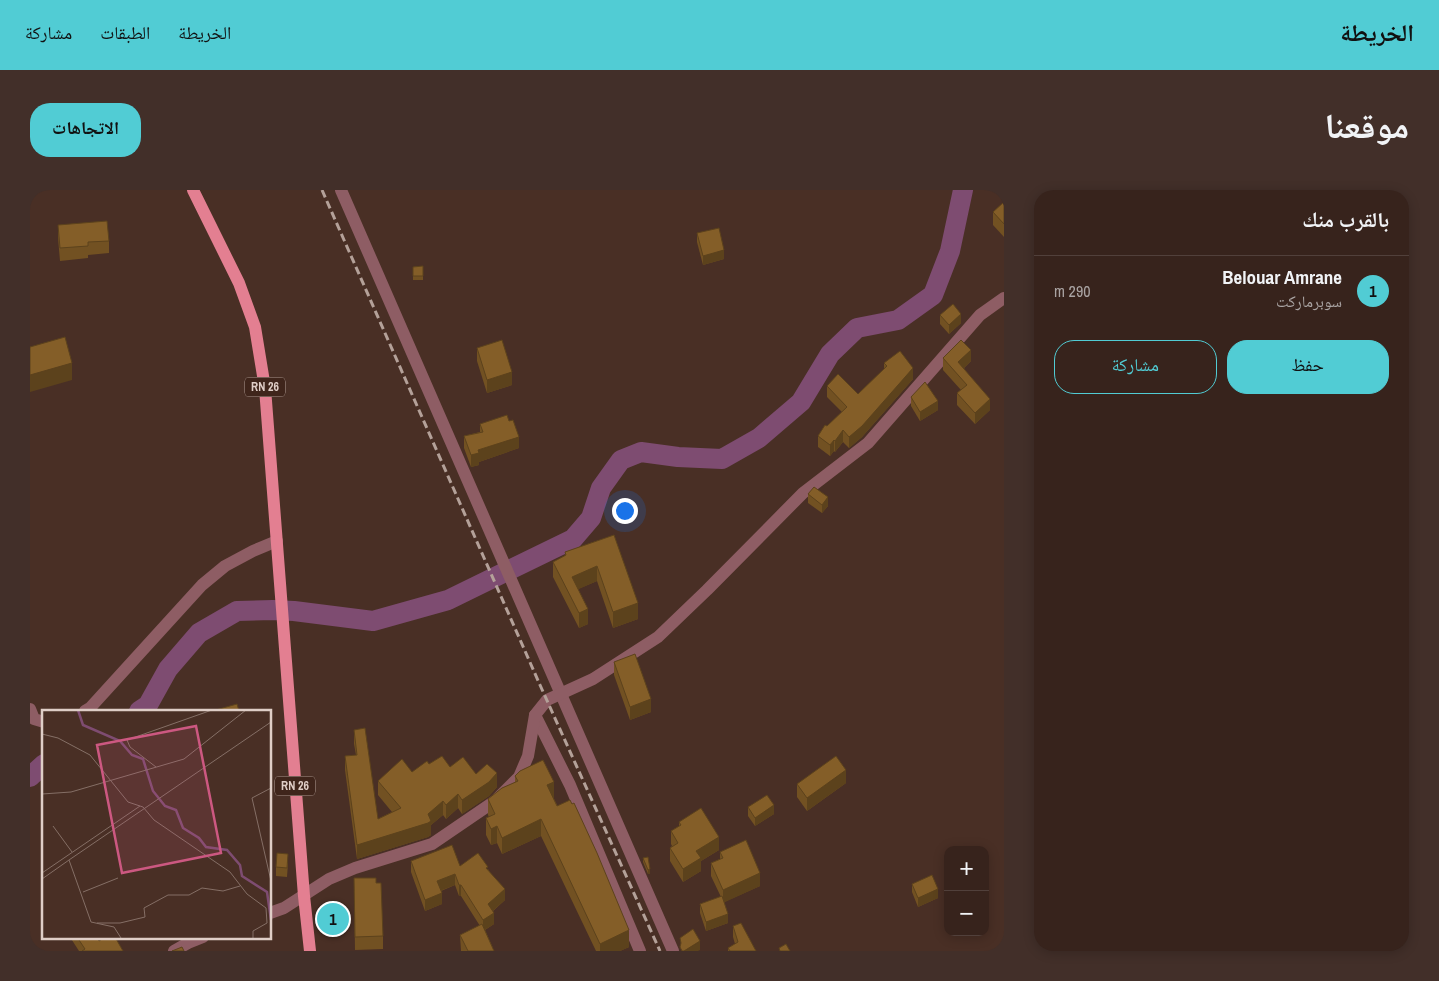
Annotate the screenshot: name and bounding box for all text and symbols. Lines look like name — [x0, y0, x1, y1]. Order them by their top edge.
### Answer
text: الخريطة — [1340, 16, 1414, 48]
text: مشاركة — [25, 20, 72, 45]
text: الطبقات — [100, 20, 150, 45]
text: الخريطة — [178, 20, 231, 45]
text: موقعنا — [1324, 102, 1409, 149]
button: الاتجاهات — [30, 103, 141, 157]
text: بالقرب منك — [1302, 205, 1389, 234]
text: Belouar Amrane — [1222, 264, 1342, 290]
text: 290 m — [1054, 280, 1090, 302]
text: 1 — [1369, 280, 1377, 302]
text: سوبرماركت — [1276, 290, 1342, 312]
button: مشاركة — [1054, 340, 1217, 394]
button: حفظ — [1227, 340, 1389, 394]
road number: RN 26 — [245, 378, 285, 396]
your location — [612, 498, 638, 524]
inset map — [42, 710, 271, 938]
road number: RN 26 — [275, 776, 315, 796]
map controls — [944, 846, 989, 936]
button: + — [944, 846, 989, 891]
button: − — [944, 891, 989, 936]
pin: 1 — [317, 900, 349, 938]

